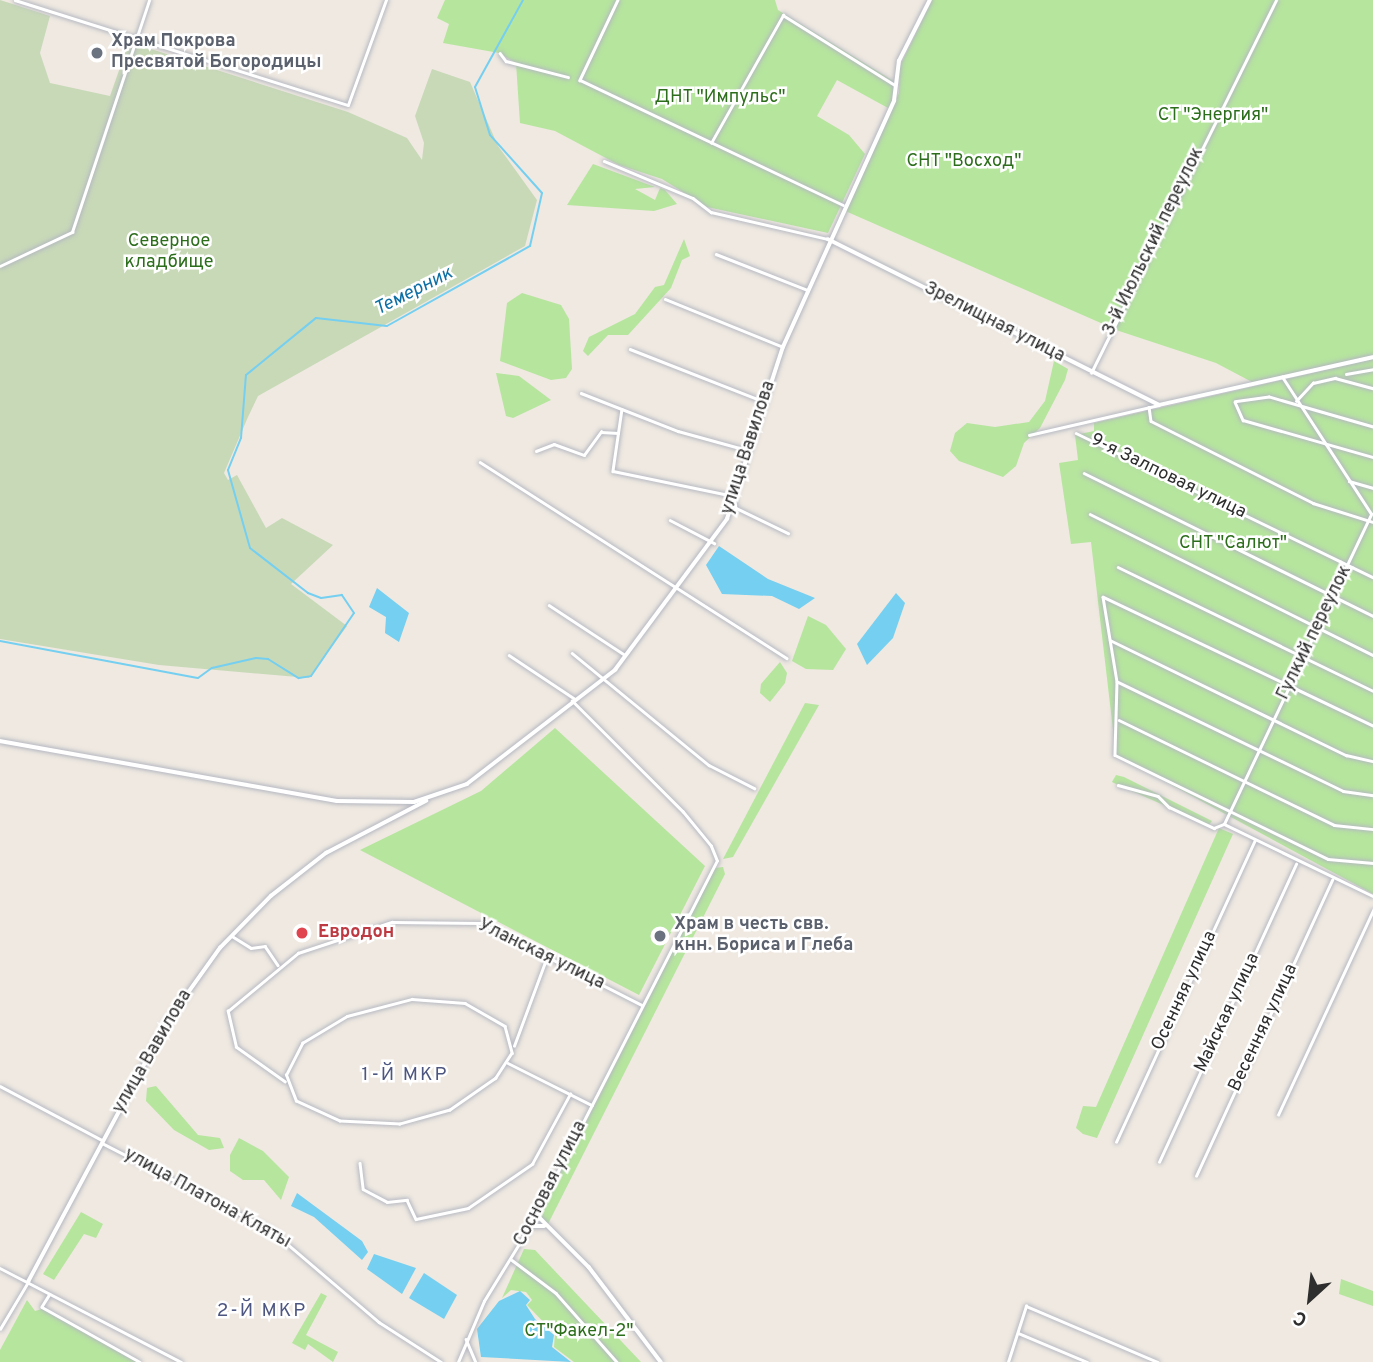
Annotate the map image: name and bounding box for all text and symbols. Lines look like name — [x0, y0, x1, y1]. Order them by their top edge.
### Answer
place label: Храм Покрова Пресвятой Богородицы — [111, 32, 322, 74]
marker: Храм Покрова Пресвятой Богородицы — [89, 45, 105, 61]
park label: ДНТ "Импульс" — [654, 87, 786, 109]
park label: СТ "Энергия" — [1157, 105, 1269, 127]
street label: 3-й Июльский переулок — [1099, 144, 1209, 340]
park label: СНТ "Восход" — [906, 151, 1022, 173]
park label: Северное кладбище — [124, 232, 214, 274]
water label: Темерник — [371, 263, 457, 321]
street label: Зрелищная улица — [920, 278, 1068, 368]
street label: улица Вавилова — [717, 378, 781, 518]
street label: 9-я Залповая улица — [1087, 430, 1249, 524]
park label: СНТ "Салют" — [1179, 533, 1287, 555]
street label: Гулкий переулок — [1273, 562, 1357, 704]
street label: Уланская улица — [474, 915, 608, 995]
place label: Храм в честь свв. кнн. Бориса и Глеба — [674, 915, 853, 958]
place label: Евродон — [318, 922, 394, 944]
marker: Евродон — [292, 923, 312, 943]
marker: Храм в честь свв. кнн. Бориса и Глеба — [652, 928, 668, 944]
street label: Осенняя улица — [1148, 928, 1222, 1054]
street label: Майская улица — [1191, 950, 1265, 1076]
street label: Весенняя улица — [1225, 961, 1303, 1095]
street label: улица Вавилова — [109, 986, 197, 1118]
district label: 1-Й МКР — [362, 1065, 448, 1087]
street label: Сосновая улица — [510, 1118, 592, 1250]
street label: улица Платона Кляты — [120, 1144, 294, 1254]
north arrow — [1275, 1264, 1345, 1334]
district label: 2-Й МКР — [218, 1301, 306, 1323]
text: С — [1290, 1304, 1311, 1331]
park label: СТ"Факел-2" — [524, 1321, 634, 1343]

